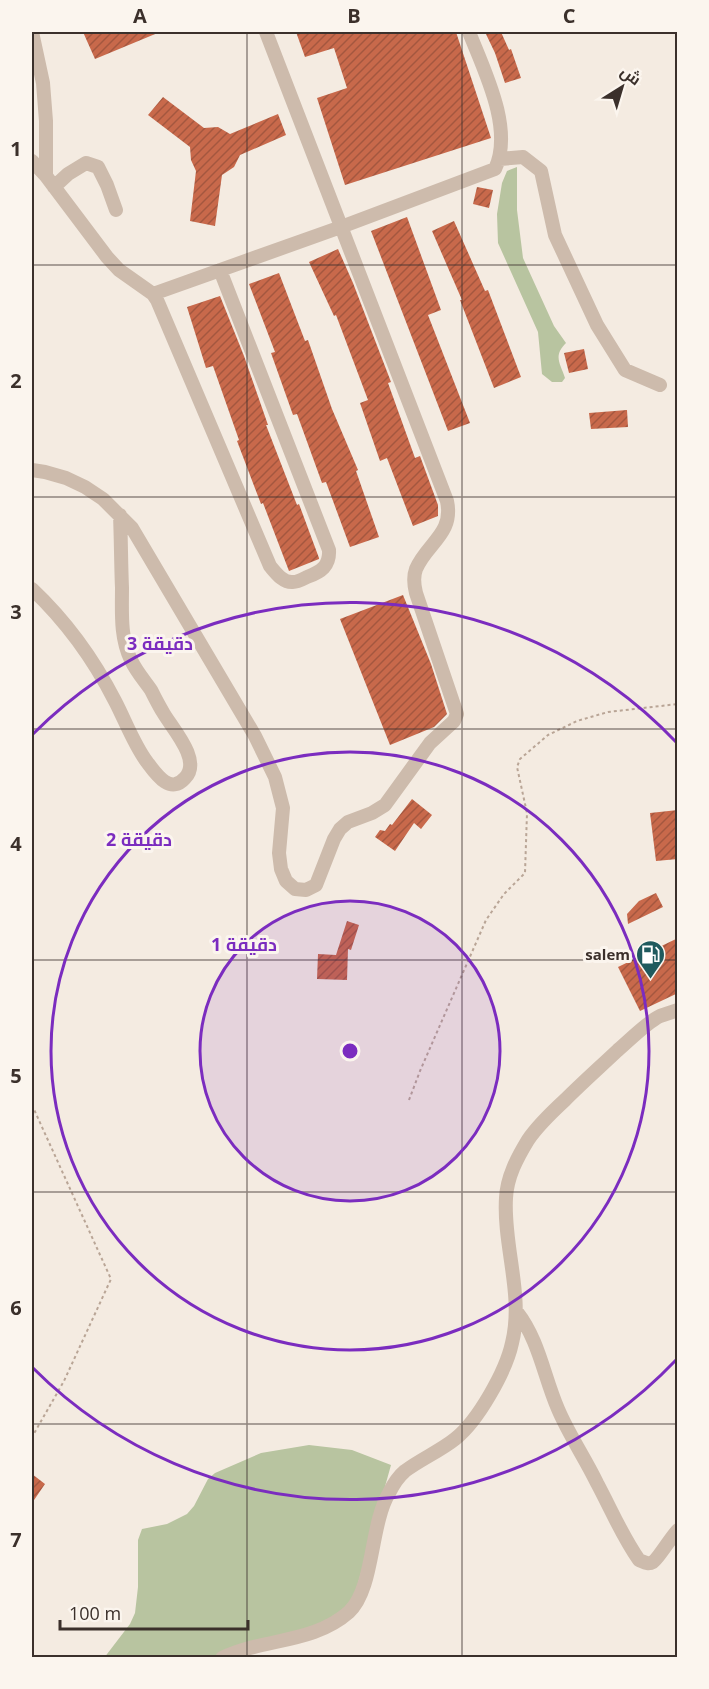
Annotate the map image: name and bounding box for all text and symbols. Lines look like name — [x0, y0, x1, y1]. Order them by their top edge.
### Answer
text: A — [133, 2, 147, 29]
text: B — [347, 2, 361, 29]
text: C — [563, 2, 576, 29]
north arrow — [592, 57, 652, 117]
text: ش — [616, 60, 646, 90]
text: 1 — [10, 135, 22, 162]
text: 2 — [10, 367, 22, 394]
text: 3 — [10, 598, 22, 625]
text: 3 دقيقة — [127, 631, 193, 655]
text: 2 دقيقة — [106, 827, 172, 851]
text: 4 — [10, 830, 22, 857]
text: 1 دقيقة — [211, 932, 277, 956]
fuel station icon: salem — [635, 938, 667, 980]
place label: salem — [585, 944, 630, 964]
centre of rings — [340, 1041, 360, 1061]
text: 5 — [10, 1062, 22, 1089]
text: 6 — [10, 1294, 22, 1321]
text: 7 — [10, 1526, 22, 1553]
scale bar — [60, 1593, 248, 1631]
text: 100 m — [69, 1601, 121, 1625]

